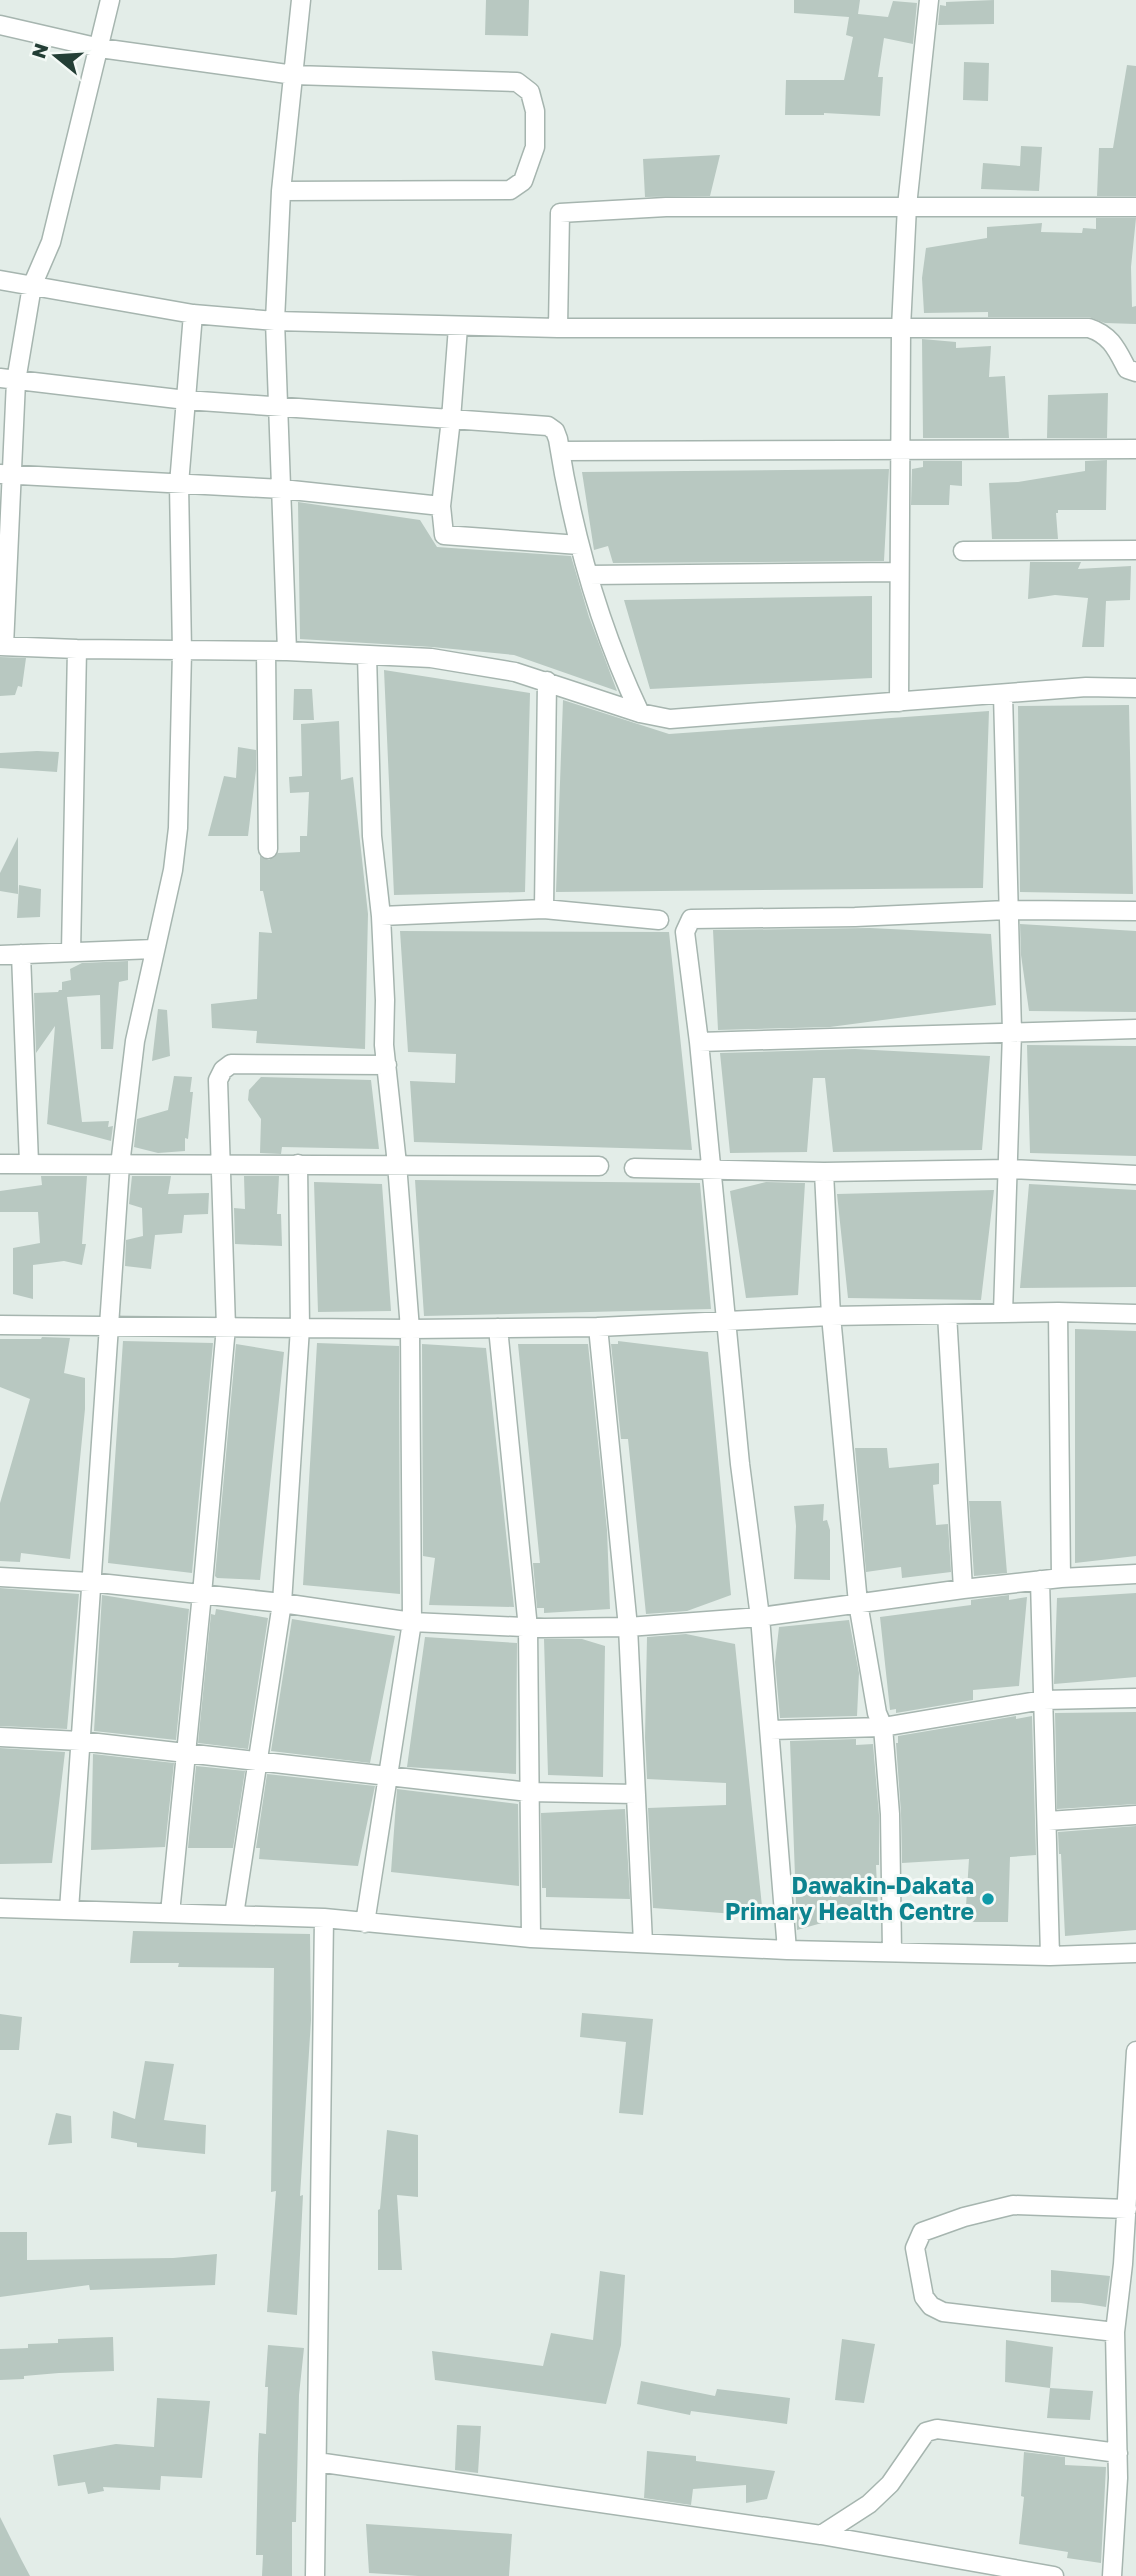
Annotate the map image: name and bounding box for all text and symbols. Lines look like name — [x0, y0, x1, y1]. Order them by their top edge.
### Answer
north arrow — [21, 21, 91, 91]
text: N — [26, 40, 53, 61]
place label: Dawakin-Dakata Primary Health Centre — [725, 1871, 974, 1925]
marker: Dawakin-Dakata Primary Health Centre — [980, 1891, 996, 1907]

